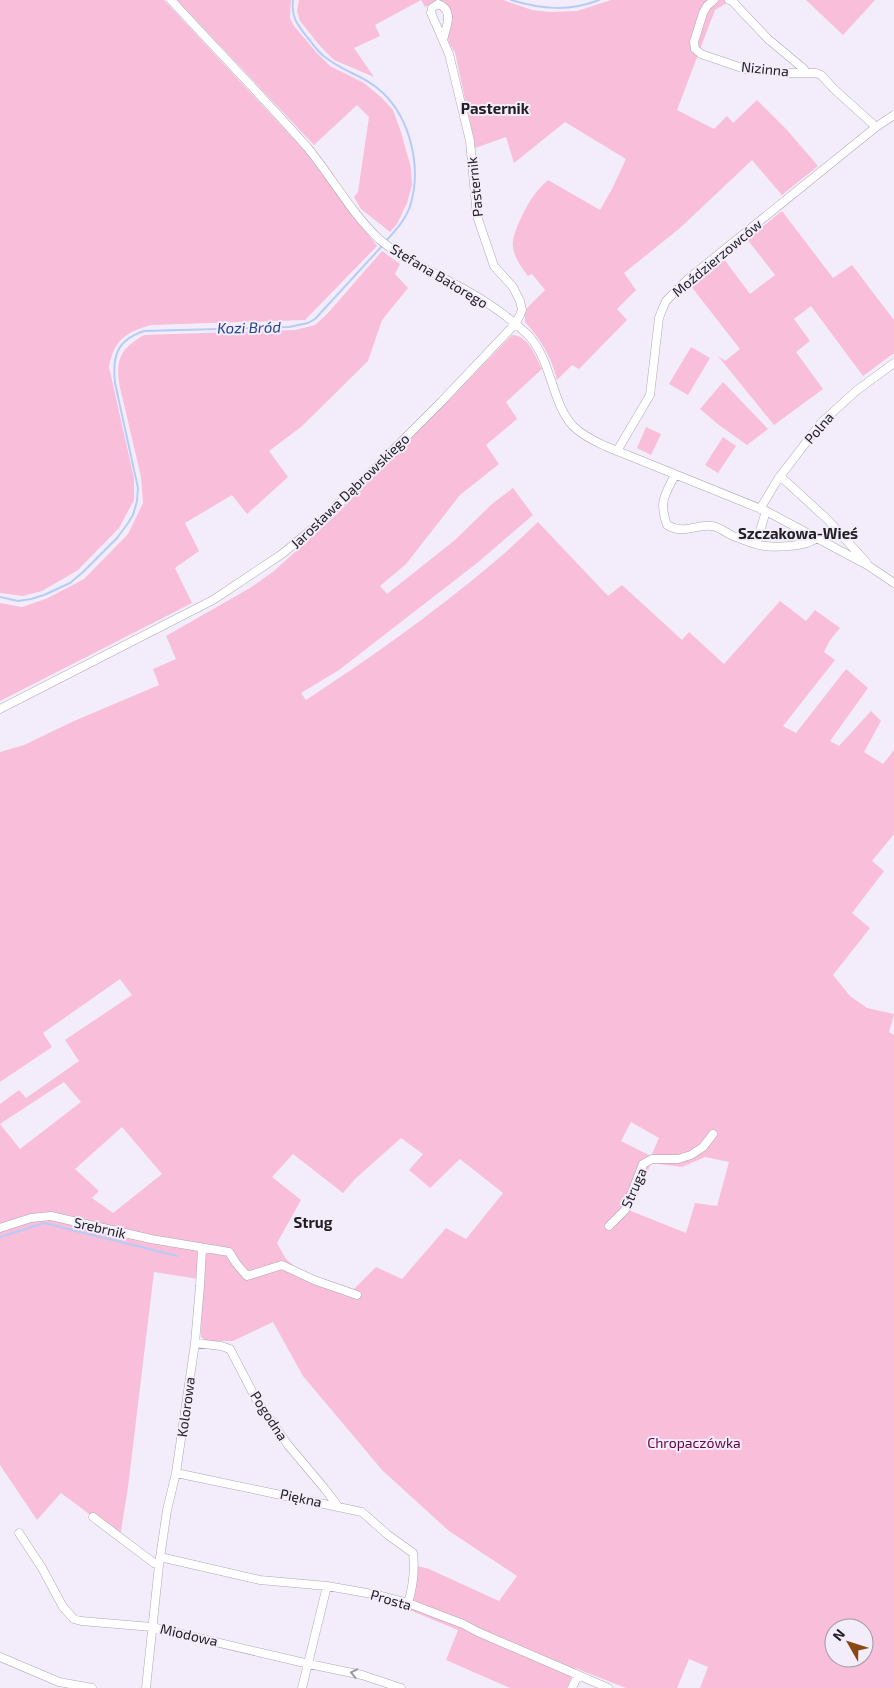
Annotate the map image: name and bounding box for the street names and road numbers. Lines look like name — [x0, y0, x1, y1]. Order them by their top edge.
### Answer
street label: Nizinna — [740, 58, 790, 79]
street label: Pasternik — [463, 156, 486, 218]
street label: Moździerzowców — [668, 215, 765, 300]
street label: Stefana Batorego — [387, 240, 491, 311]
street label: Polna — [800, 408, 837, 447]
street label: Jarosława Dąbrowskiego — [287, 430, 413, 552]
street label: Struga — [617, 1165, 650, 1211]
street label: Srebrnik — [72, 1213, 128, 1242]
street label: Kolorowa — [173, 1376, 198, 1438]
street label: Pogodna — [247, 1388, 292, 1444]
street label: Piękna — [279, 1485, 324, 1510]
street label: Prosta — [369, 1586, 414, 1613]
street label: Miodowa — [159, 1620, 220, 1649]

